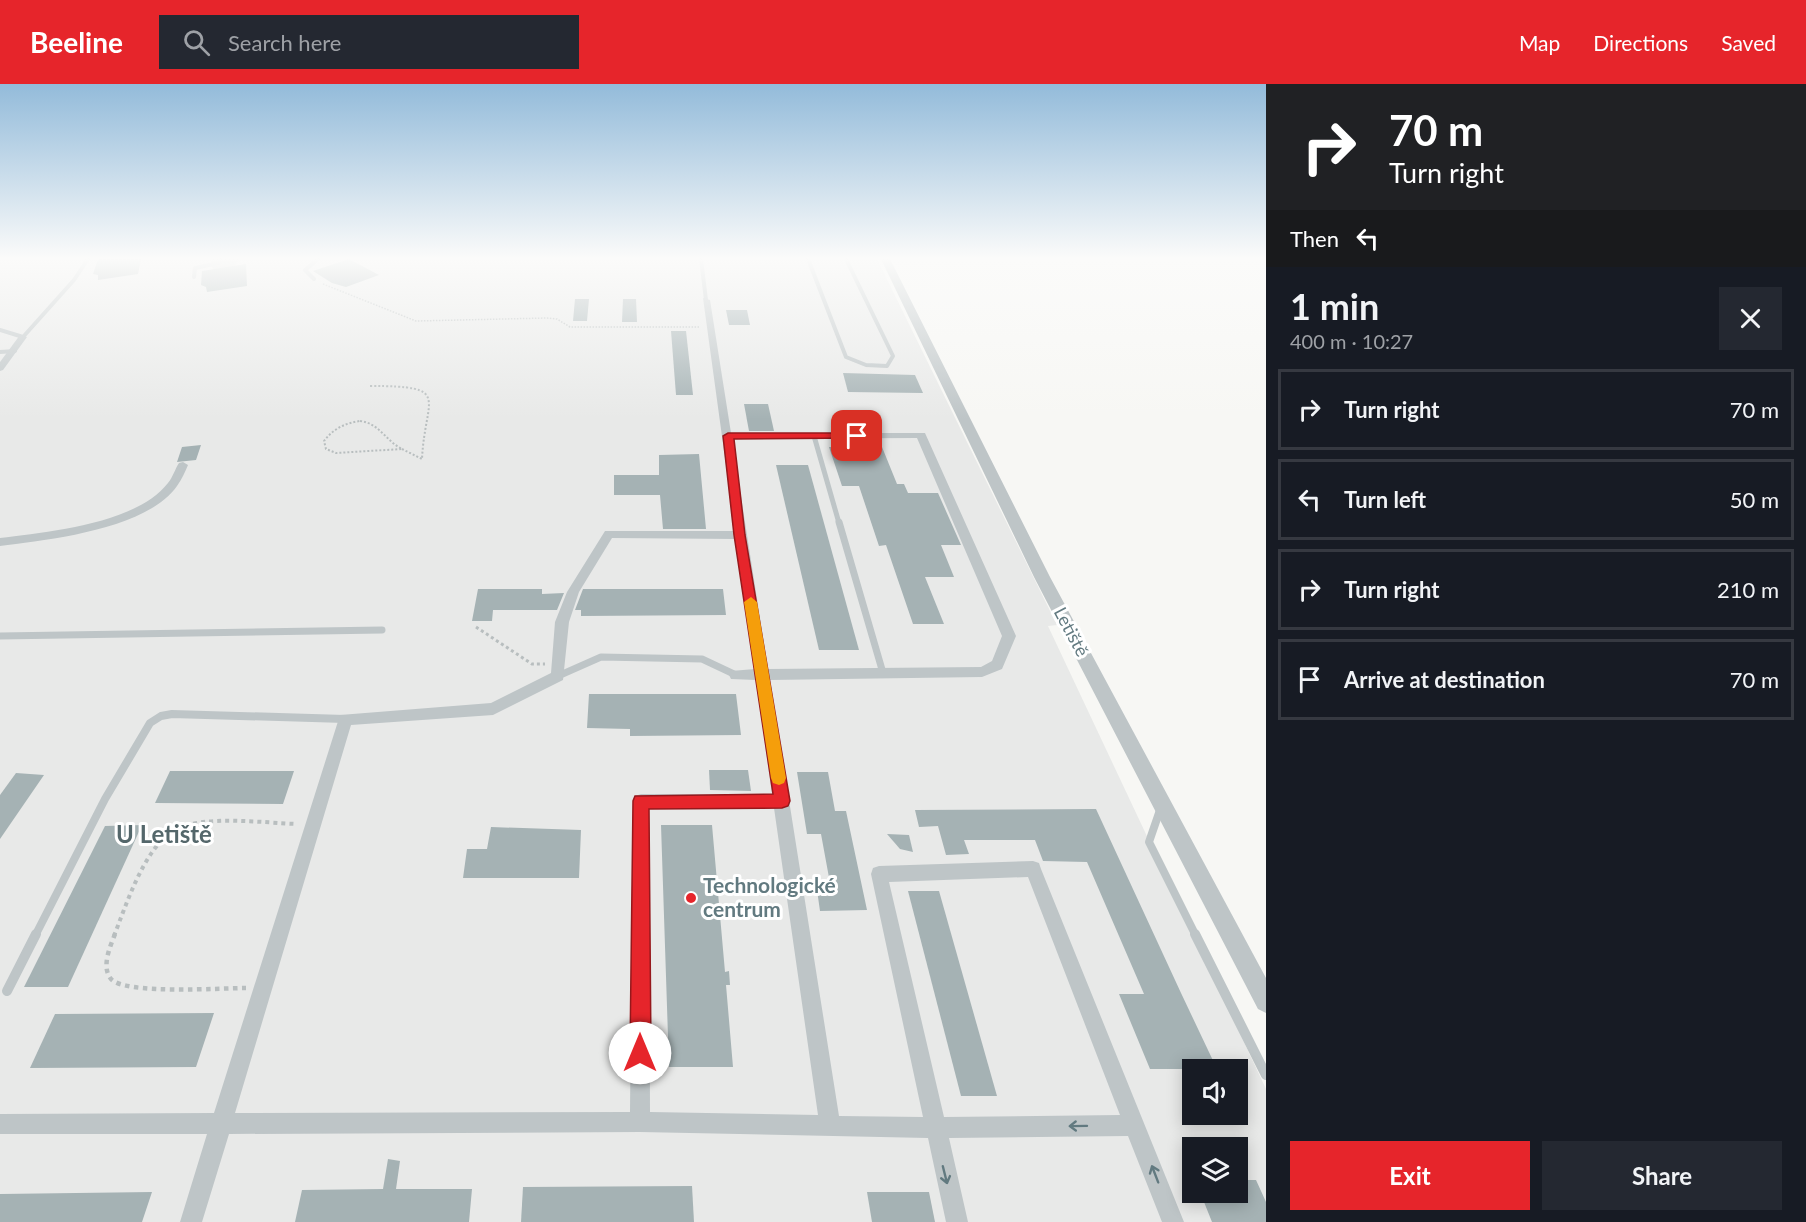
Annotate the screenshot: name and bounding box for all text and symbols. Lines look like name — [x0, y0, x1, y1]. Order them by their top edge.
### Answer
search box — [159, 15, 579, 69]
text: Beeline — [30, 25, 123, 59]
icon: search — [180, 26, 213, 59]
text: Search here — [228, 29, 341, 56]
text: Map — [1519, 30, 1560, 55]
text: Directions — [1593, 30, 1688, 55]
text: Saved — [1721, 30, 1776, 55]
text: 70 m — [1389, 105, 1483, 155]
icon: right — [1290, 108, 1368, 186]
text: Turn right — [1389, 156, 1504, 189]
icon: left — [1351, 222, 1384, 255]
text: Then — [1290, 225, 1339, 252]
text: 1 min — [1290, 284, 1379, 328]
button: close — [1719, 287, 1782, 350]
text: 400 m · 10:27 — [1290, 329, 1413, 353]
icon: right — [1293, 393, 1326, 426]
text: Turn right — [1344, 396, 1439, 423]
text: 70 m — [1730, 396, 1779, 423]
pin — [831, 410, 882, 461]
icon: arrive — [840, 419, 873, 452]
icon: left — [1293, 483, 1326, 516]
text: Turn left — [1344, 486, 1426, 513]
text: 50 m — [1730, 486, 1779, 513]
icon: right — [1293, 573, 1326, 606]
text: Turn right — [1344, 576, 1439, 603]
text: 210 m — [1717, 576, 1779, 603]
street label: Letiště — [1050, 603, 1094, 660]
icon: arrive — [1293, 663, 1326, 696]
text: Arrive at destination — [1344, 666, 1545, 693]
text: 70 m — [1730, 666, 1779, 693]
district label: U Letiště — [116, 819, 212, 848]
place label: Technologické centrum — [703, 872, 836, 921]
marker: Technologické centrum — [684, 891, 698, 905]
position arrow — [608, 1021, 672, 1085]
map controls — [1182, 1059, 1248, 1203]
button: sound — [1182, 1059, 1248, 1125]
one-way arrow — [1068, 1120, 1088, 1132]
button: layers — [1182, 1137, 1248, 1203]
button: Exit — [1290, 1141, 1530, 1210]
button: Share — [1542, 1141, 1782, 1210]
one-way arrow — [940, 1165, 952, 1184]
one-way arrow — [1148, 1165, 1159, 1184]

